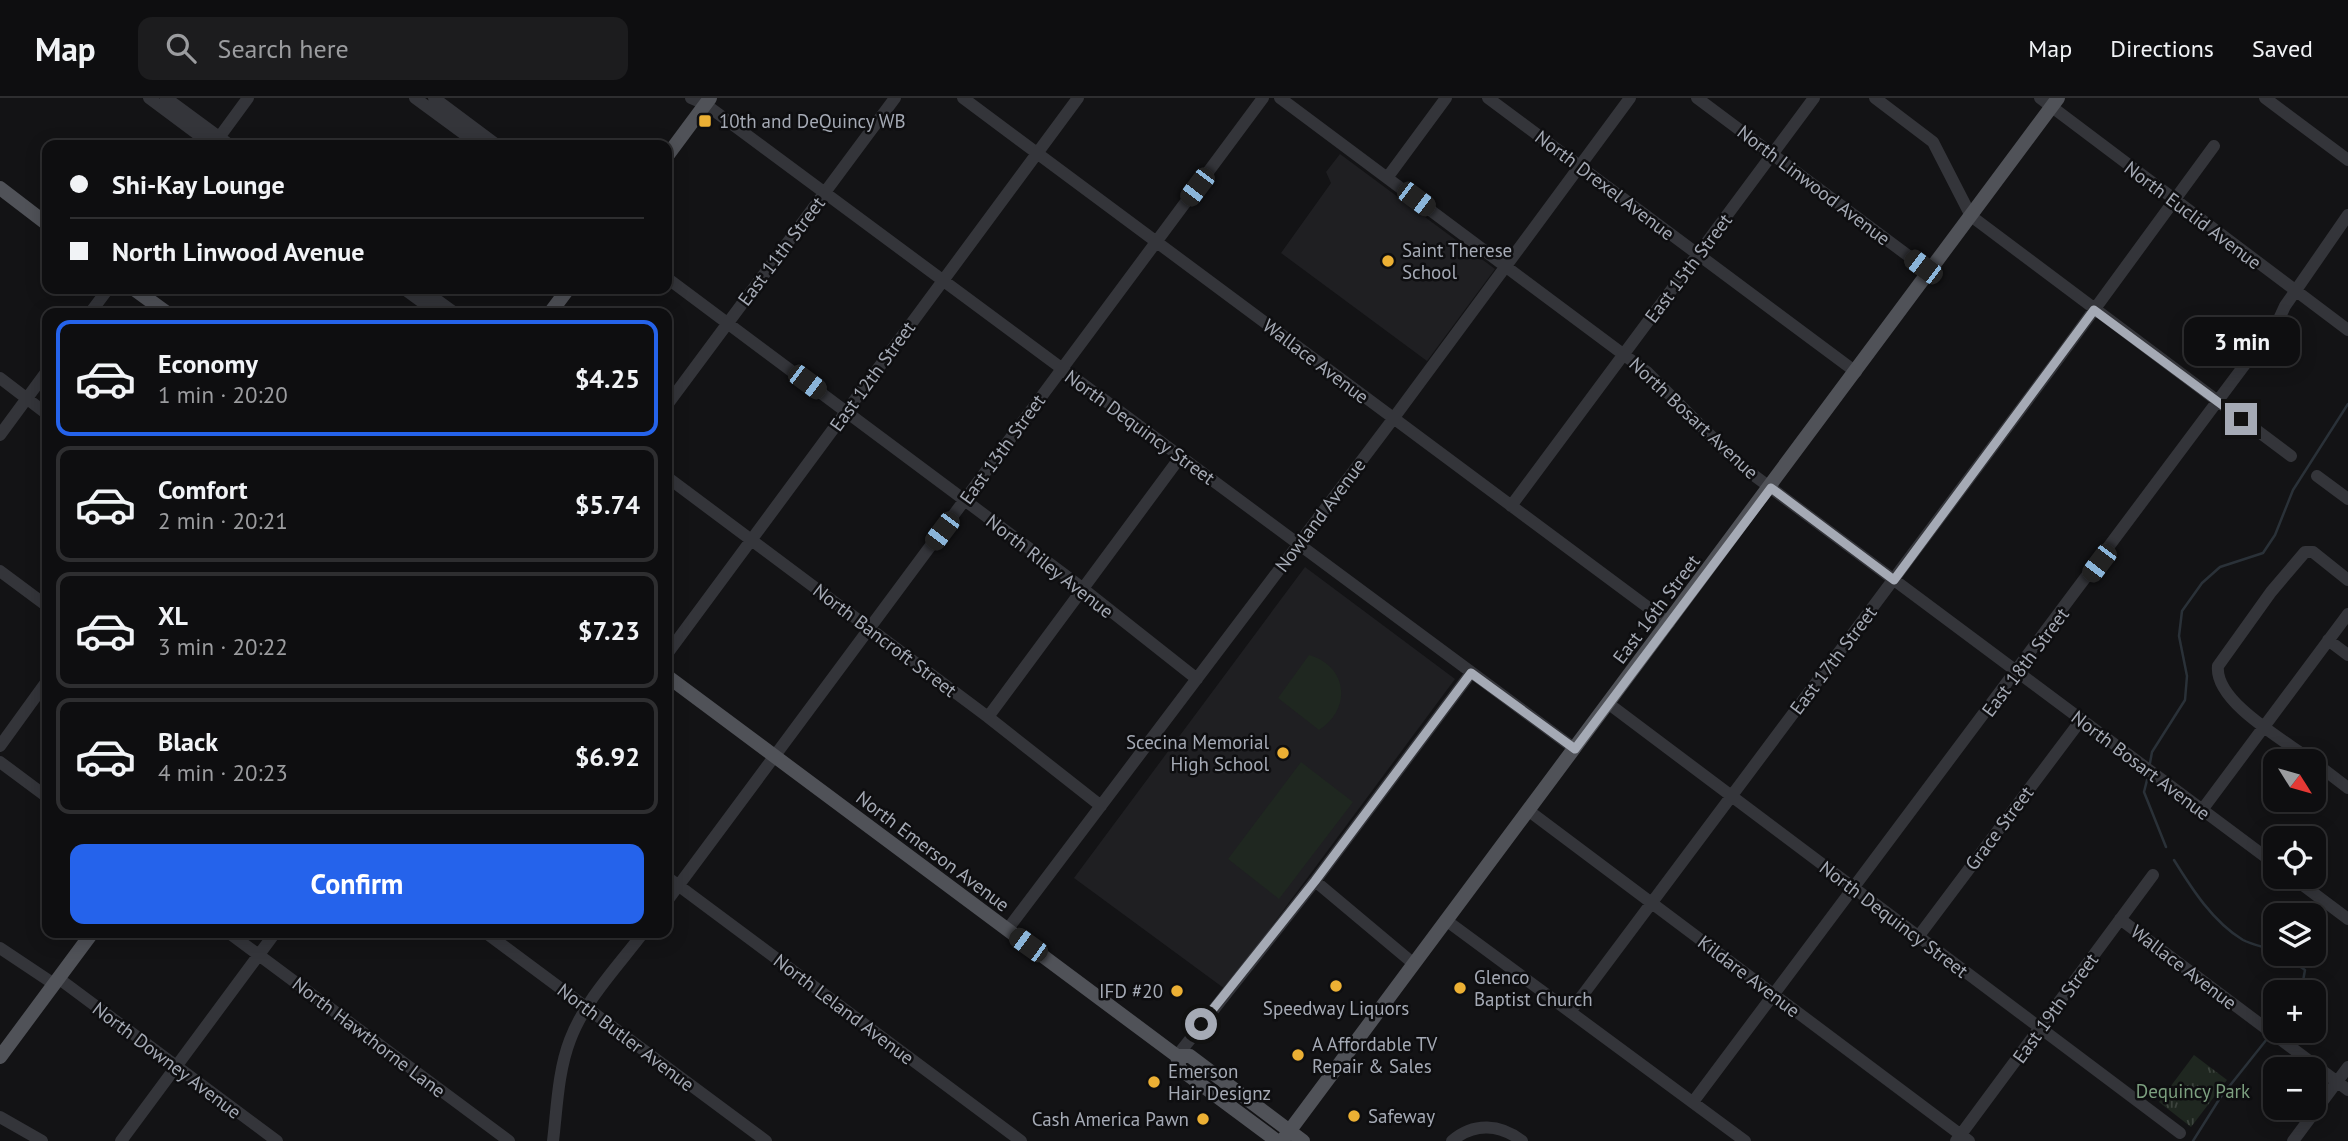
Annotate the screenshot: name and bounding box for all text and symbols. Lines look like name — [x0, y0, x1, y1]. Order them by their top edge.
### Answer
search box — [138, 17, 628, 80]
text: Map — [35, 27, 96, 70]
icon: search — [162, 29, 200, 67]
text: Search here — [218, 32, 349, 65]
text: Map — [2028, 33, 2072, 64]
text: Directions — [2110, 33, 2214, 64]
text: Saved — [2252, 33, 2313, 64]
place label: 10th and DeQuincy WB — [719, 109, 906, 133]
marker: 10th and DeQuincy WB — [697, 113, 713, 129]
street label: North Linwood Avenue — [1733, 120, 1895, 250]
street label: North Drexel Avenue — [1531, 125, 1679, 245]
street label: North Euclid Avenue — [2120, 156, 2266, 274]
car — [1176, 164, 1219, 210]
text: Shi-Kay Lounge — [112, 168, 285, 201]
car — [1393, 178, 1440, 220]
street label: East 11th Street — [732, 191, 830, 310]
street label: East 15th Street — [1639, 208, 1737, 327]
text: North Linwood Avenue — [112, 235, 364, 268]
place label: Saint Therese School — [1402, 238, 1512, 284]
car — [1900, 246, 1947, 288]
marker: Saint Therese School — [1380, 253, 1396, 269]
street label: Wallace Avenue — [1258, 313, 1374, 409]
street label: East 12th Street — [824, 316, 920, 436]
callout: 3 min — [2183, 317, 2299, 366]
text: 3 min — [2214, 327, 2270, 356]
icon: car — [74, 347, 137, 410]
text: Economy — [158, 347, 258, 380]
street label: North Bosart Avenue — [1624, 352, 1764, 484]
car — [784, 361, 831, 403]
text: $4.25 — [575, 362, 640, 395]
street label: North Dequincy Street — [1060, 364, 1220, 490]
text: 1 min · 20:20 — [158, 380, 288, 409]
street label: East 13th Street — [954, 389, 1050, 509]
route end — [2225, 403, 2257, 435]
street label: Nowland Avenue — [1269, 453, 1371, 577]
icon: car — [74, 473, 137, 536]
text: Comfort — [158, 473, 248, 506]
text: $5.74 — [575, 488, 640, 521]
text: 2 min · 20:21 — [158, 506, 288, 535]
car — [921, 508, 964, 554]
street label: North Riley Avenue — [982, 509, 1118, 623]
car — [2078, 540, 2121, 586]
street label: East 16th Street — [1607, 549, 1705, 668]
street label: North Bancroft Street — [808, 578, 962, 702]
icon: car — [74, 599, 137, 662]
text: XL — [158, 599, 188, 632]
street label: East 17th Street — [1784, 600, 1882, 719]
street label: East 18th Street — [1976, 602, 2074, 721]
text: $7.23 — [578, 614, 640, 647]
text: 3 min · 20:22 — [158, 632, 288, 661]
street label: North Bosart Avenue — [2067, 705, 2215, 825]
icon: car — [74, 725, 137, 788]
text: Black — [158, 725, 218, 758]
place label: Scecina Memorial High School — [1126, 730, 1269, 776]
text: $6.92 — [575, 740, 640, 773]
marker: Scecina Memorial High School — [1275, 745, 1291, 761]
north arrow — [2263, 749, 2326, 812]
map controls — [2263, 749, 2326, 1120]
text: 4 min · 20:23 — [158, 758, 288, 787]
street label: Grace Street — [1960, 781, 2039, 875]
street label: North Emerson Avenue — [851, 785, 1015, 917]
button: locate — [2263, 826, 2326, 889]
button: Confirm — [70, 844, 644, 924]
street label: North Dequincy Street — [1815, 855, 1973, 983]
button: layers — [2263, 903, 2326, 966]
street label: Wallace Avenue — [2126, 919, 2242, 1015]
car — [1005, 924, 1052, 966]
street label: Kildare Avenue — [1693, 930, 1805, 1022]
street label: North Leland Avenue — [769, 948, 919, 1070]
street label: East 19th Street — [2007, 948, 2103, 1068]
place label: Glenco Baptist Church — [1474, 965, 1593, 1011]
street label: North Hawthorne Lane — [288, 972, 450, 1102]
street label: North Butler Avenue — [553, 978, 699, 1096]
marker: Speedway Liquors — [1328, 978, 1344, 994]
place label: IFD #20 — [1099, 979, 1163, 1003]
marker: Glenco Baptist Church — [1452, 980, 1468, 996]
button: + — [2263, 980, 2326, 1043]
marker: IFD #20 — [1169, 983, 1185, 999]
street label: North Downey Avenue — [88, 996, 246, 1124]
place label: Speedway Liquors — [1263, 996, 1409, 1020]
route start — [1185, 1008, 1217, 1040]
place label: A Affordable TV Repair & Sales — [1312, 1032, 1438, 1078]
marker: A Affordable TV Repair & Sales — [1290, 1047, 1306, 1063]
button: − — [2263, 1057, 2326, 1120]
place label: Emerson Hair Designz — [1168, 1059, 1271, 1105]
marker: Emerson Hair Designz — [1146, 1074, 1162, 1090]
park label: Dequincy Park — [2136, 1079, 2250, 1103]
place label: Safeway — [1368, 1104, 1435, 1128]
place label: Cash America Pawn — [1032, 1107, 1189, 1131]
marker: Safeway — [1346, 1108, 1362, 1124]
marker: Cash America Pawn — [1195, 1111, 1211, 1127]

